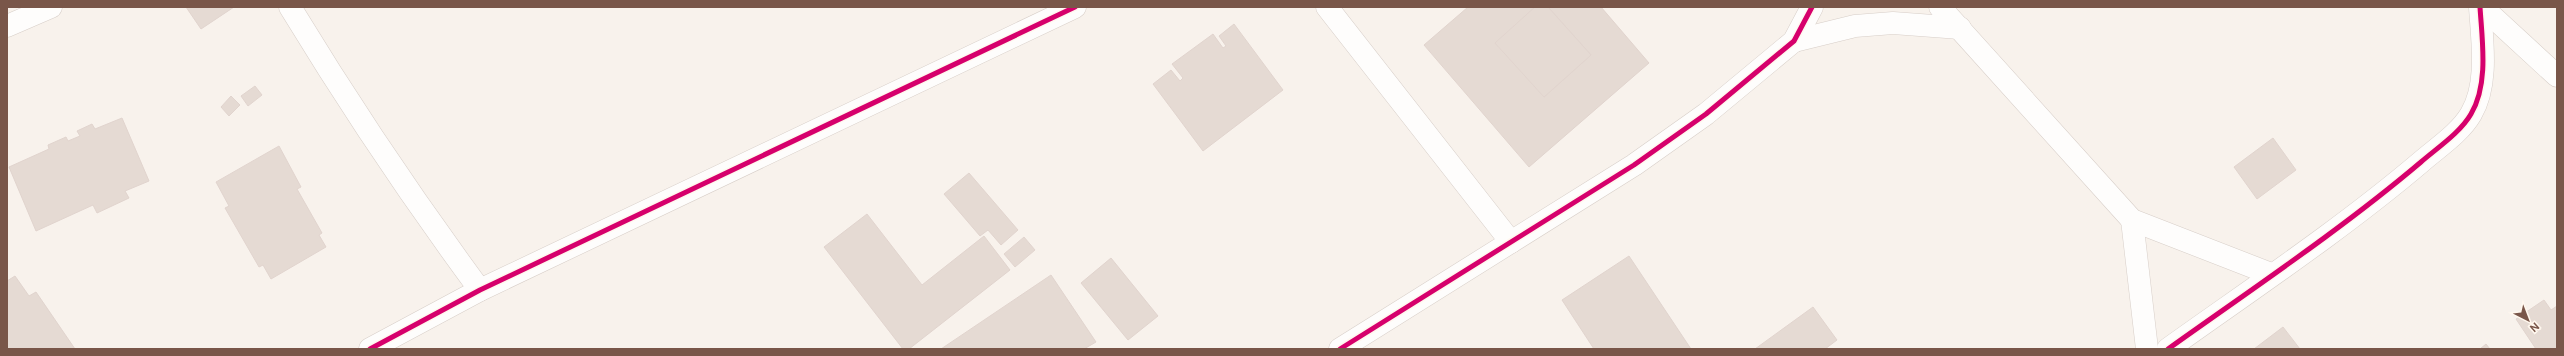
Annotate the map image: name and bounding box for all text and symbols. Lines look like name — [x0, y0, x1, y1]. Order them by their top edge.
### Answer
north arrow — [2508, 300, 2548, 340]
text: N — [2527, 320, 2542, 335]

